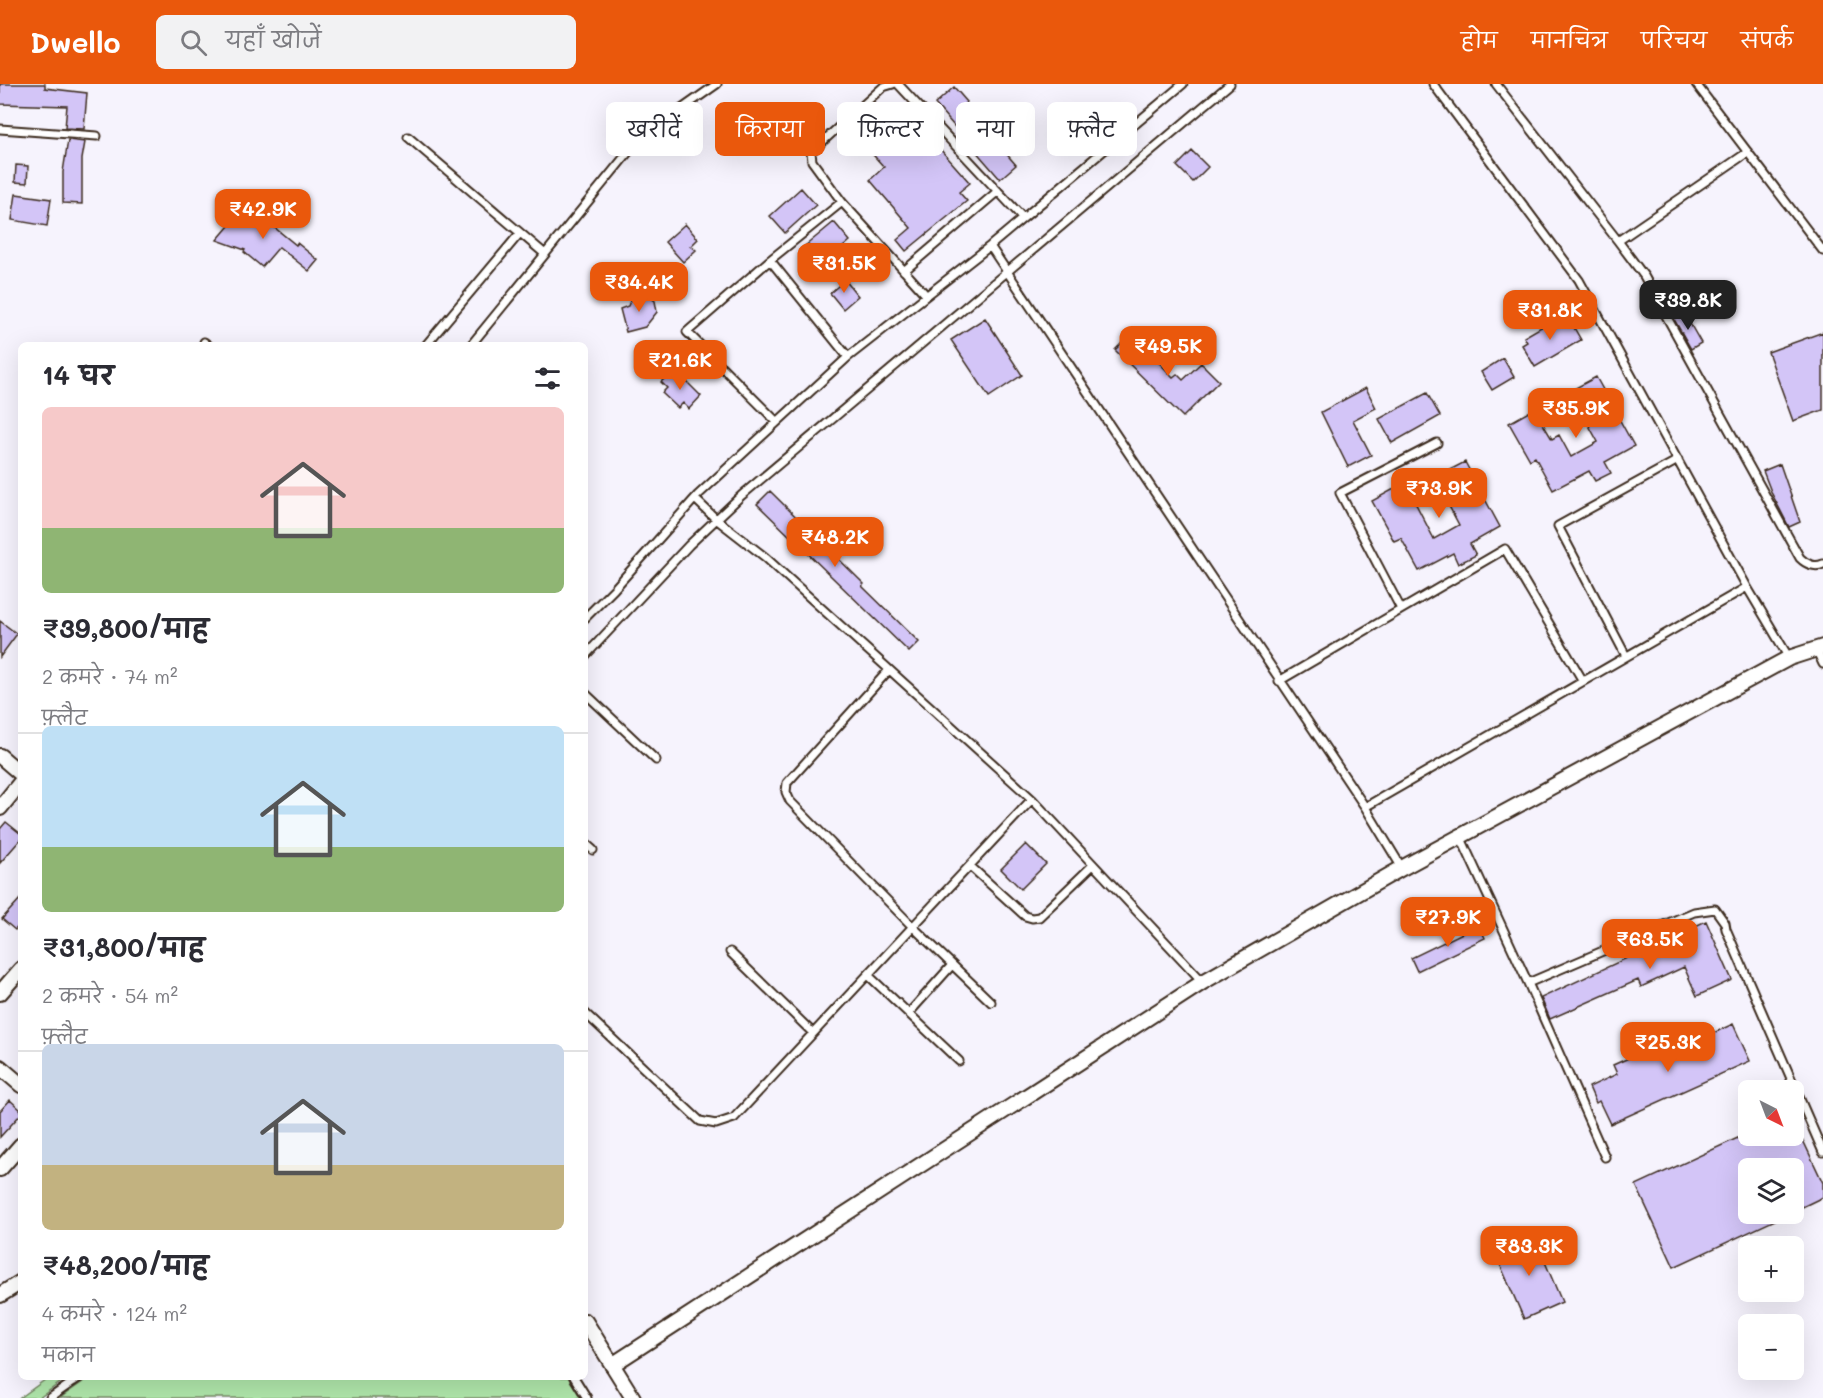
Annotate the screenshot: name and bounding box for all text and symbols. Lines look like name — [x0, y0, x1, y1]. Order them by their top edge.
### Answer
search box — [156, 15, 576, 69]
text: Dwello — [30, 24, 120, 60]
text: यहाँ खोजें — [225, 25, 321, 54]
icon: search — [177, 26, 210, 59]
text: होम — [1461, 26, 1498, 53]
text: मानचित्र — [1531, 26, 1608, 53]
text: परिचय — [1641, 26, 1707, 53]
text: संपर्क — [1740, 26, 1793, 53]
chip: खरीदें — [606, 102, 703, 156]
chip: किराया — [715, 102, 825, 156]
chip: फ़िल्टर — [837, 102, 944, 156]
chip: नया — [956, 102, 1035, 156]
chip: फ़्लैट — [1047, 102, 1137, 156]
pin: ₹42.9K — [214, 189, 312, 240]
text: ₹42.9K — [229, 195, 297, 221]
pin: ₹31.5K — [795, 243, 893, 294]
text: ₹31.5K — [811, 249, 877, 275]
pin: ₹34.4K — [590, 262, 688, 313]
text: ₹34.4K — [604, 268, 674, 294]
pin: ₹39.8K — [1639, 280, 1737, 331]
text: ₹39.8K — [1654, 286, 1722, 312]
pin: ₹31.8K — [1501, 290, 1599, 341]
text: ₹31.8K — [1517, 296, 1583, 322]
pin: ₹49.5K — [1119, 326, 1217, 377]
text: ₹49.5K — [1134, 332, 1202, 358]
pin: ₹21.6K — [631, 340, 729, 391]
text: ₹21.6K — [648, 346, 712, 372]
text: 14 घर — [42, 358, 114, 392]
icon: filters — [531, 362, 564, 395]
pin: ₹35.9K — [1527, 388, 1625, 439]
text: ₹35.9K — [1542, 394, 1610, 420]
icon: home — [249, 446, 357, 554]
pin: ₹73.9K — [1390, 468, 1488, 519]
text: ₹73.9K — [1405, 474, 1473, 500]
pin: ₹48.2K — [786, 517, 884, 568]
text: ₹48.2K — [801, 523, 869, 549]
text: ₹39,800/माह — [42, 611, 209, 645]
text: 2 कमरे · 74 m² — [42, 663, 177, 689]
text: फ़्लैट — [42, 704, 88, 730]
icon: home — [249, 765, 357, 873]
pin: ₹27.9K — [1399, 897, 1497, 948]
text: ₹27.9K — [1415, 903, 1481, 929]
pin: ₹63.5K — [1601, 919, 1699, 970]
text: ₹63.5K — [1616, 925, 1684, 951]
text: ₹31,800/माह — [42, 930, 205, 964]
text: 2 कमरे · 54 m² — [42, 982, 178, 1008]
pin: ₹25.3K — [1619, 1022, 1717, 1073]
text: फ़्लैट — [42, 1023, 88, 1049]
text: ₹25.3K — [1634, 1028, 1702, 1054]
north arrow — [1738, 1080, 1804, 1146]
map controls — [1738, 1080, 1804, 1380]
icon: home — [249, 1083, 357, 1191]
button: layers — [1738, 1158, 1804, 1224]
pin: ₹83.3K — [1480, 1226, 1578, 1277]
text: ₹83.3K — [1495, 1232, 1563, 1258]
button: + — [1738, 1236, 1804, 1302]
text: ₹48,200/माह — [42, 1248, 209, 1282]
text: 4 कमरे · 124 m² — [42, 1300, 187, 1326]
button: − — [1738, 1314, 1804, 1380]
text: मकान — [42, 1341, 95, 1367]

